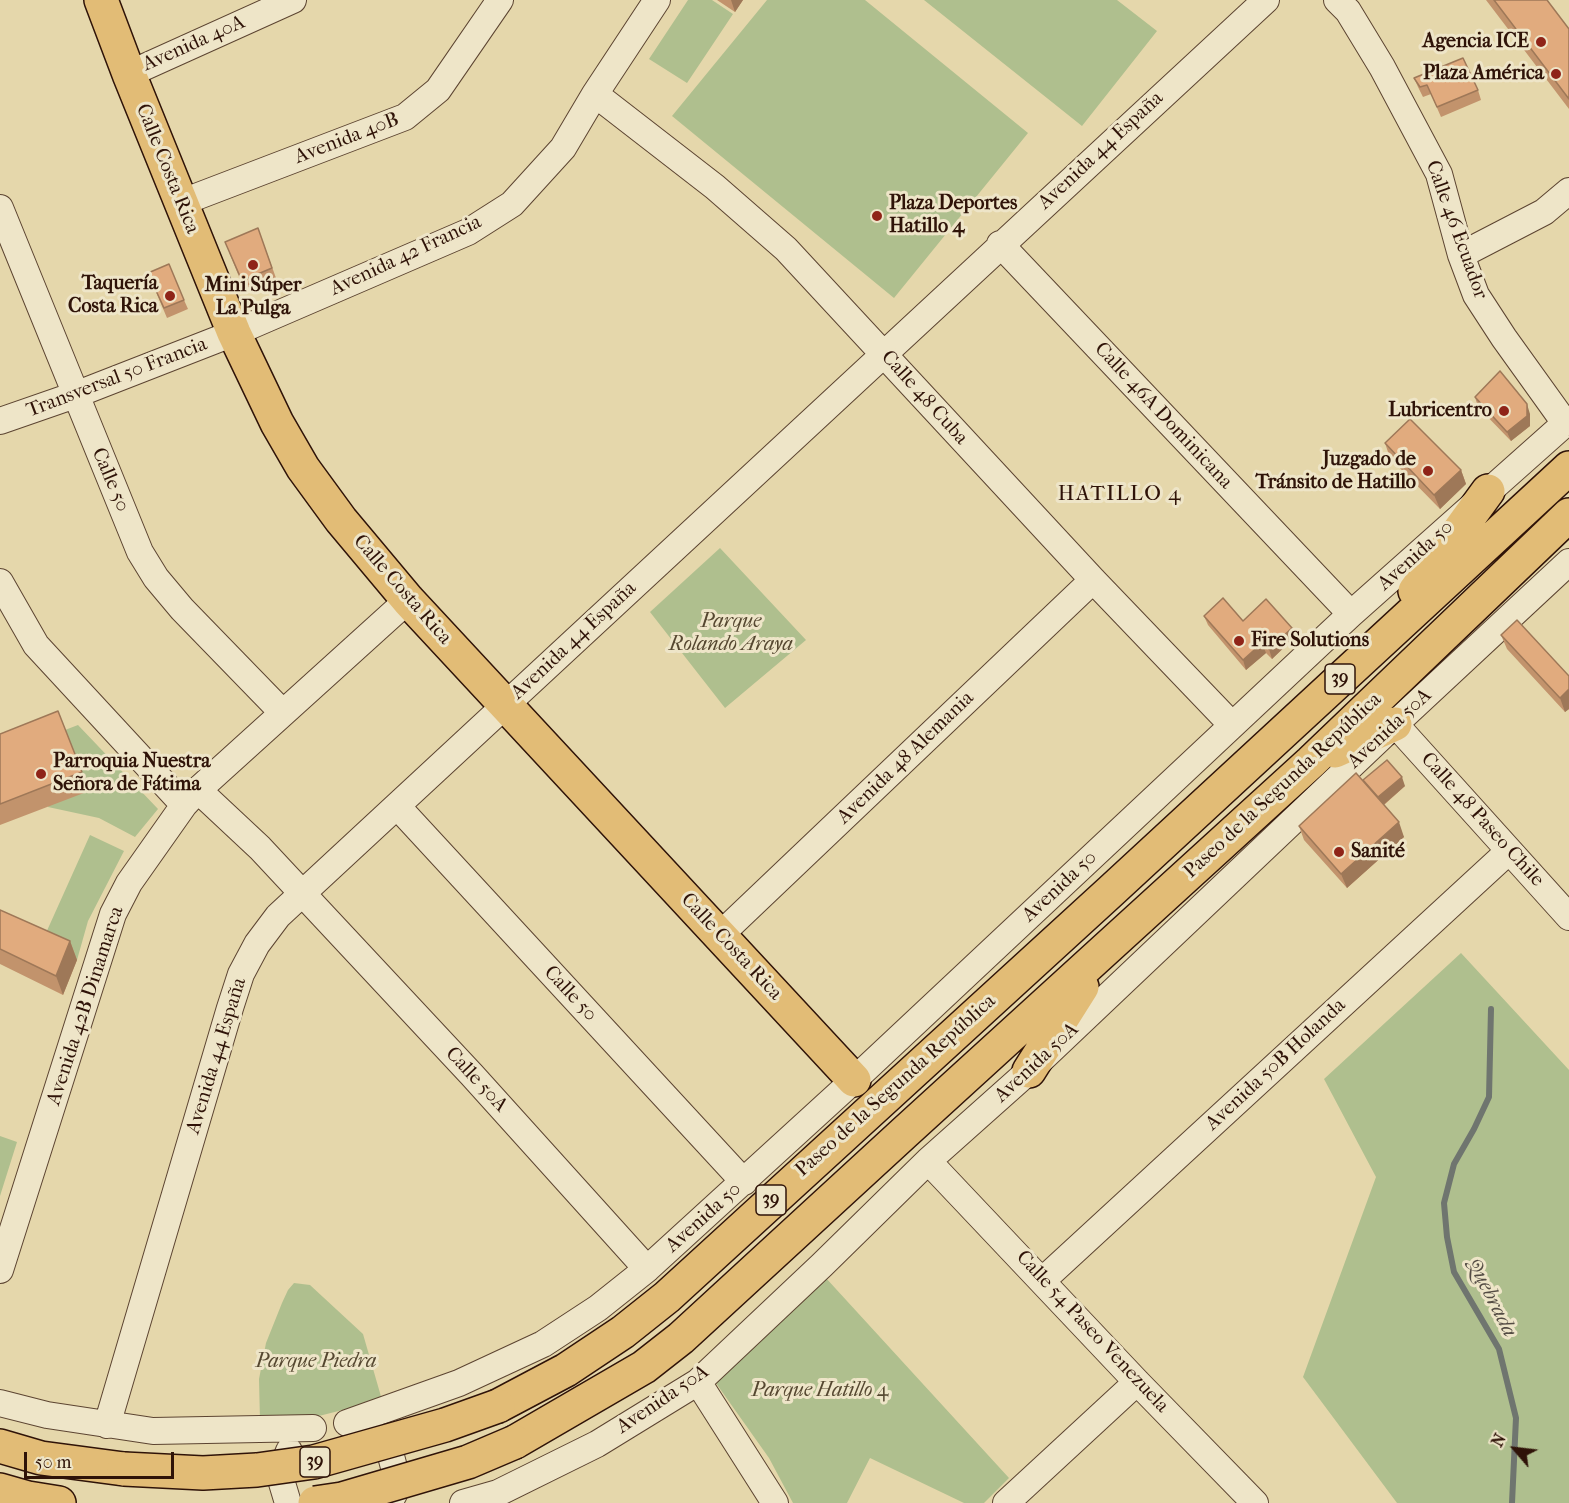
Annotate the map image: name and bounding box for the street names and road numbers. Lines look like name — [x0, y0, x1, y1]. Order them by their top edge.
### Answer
street label: Avenida 40A — [139, 11, 249, 77]
street label: Avenida 44 España — [1033, 87, 1169, 215]
street label: Calle Costa Rica — [130, 101, 204, 237]
street label: Avenida 40B — [291, 108, 403, 170]
street label: Calle 46 Ecuador — [1420, 157, 1492, 303]
street label: Avenida 42 Francia — [327, 210, 485, 302]
street label: Transversal 50 Francia — [23, 333, 211, 423]
street label: Calle 46A Dominicana — [1089, 338, 1237, 494]
street label: Calle 48 Cuba — [875, 346, 973, 450]
street label: Calle 50 — [86, 444, 134, 516]
street label: Avenida 50 — [1373, 516, 1459, 596]
street label: Calle Costa Rica — [348, 530, 456, 650]
street label: Avenida 44 España — [506, 577, 642, 705]
road number: 39 — [1325, 664, 1355, 694]
street label: Avenida 50A — [1343, 684, 1437, 774]
street label: Avenida 48 Alemania — [833, 687, 979, 829]
street label: Paseo de la Segunda República — [1179, 688, 1387, 884]
street label: Calle 48 Paseo Chile — [1415, 748, 1549, 892]
street label: Avenida 50 — [1018, 846, 1102, 928]
street label: Calle Costa Rica — [675, 888, 787, 1006]
street label: Avenida 42B Dinamarca — [43, 904, 129, 1108]
street label: Calle 50 — [538, 961, 602, 1027]
street label: Avenida 44 España — [182, 975, 252, 1137]
street label: Paseo de la Segunda República — [791, 990, 1001, 1182]
street label: Avenida 50B Holanda — [1201, 994, 1351, 1136]
street label: Avenida 50A — [990, 1018, 1084, 1108]
street label: Calle 50A — [440, 1042, 512, 1118]
street label: Avenida 50 — [661, 1178, 747, 1258]
road number: 39 — [756, 1185, 786, 1215]
street label: Calle 54 Paseo Venezuela — [1011, 1246, 1173, 1418]
street label: Avenida 50A — [612, 1360, 714, 1440]
road number: 39 — [300, 1447, 330, 1477]

